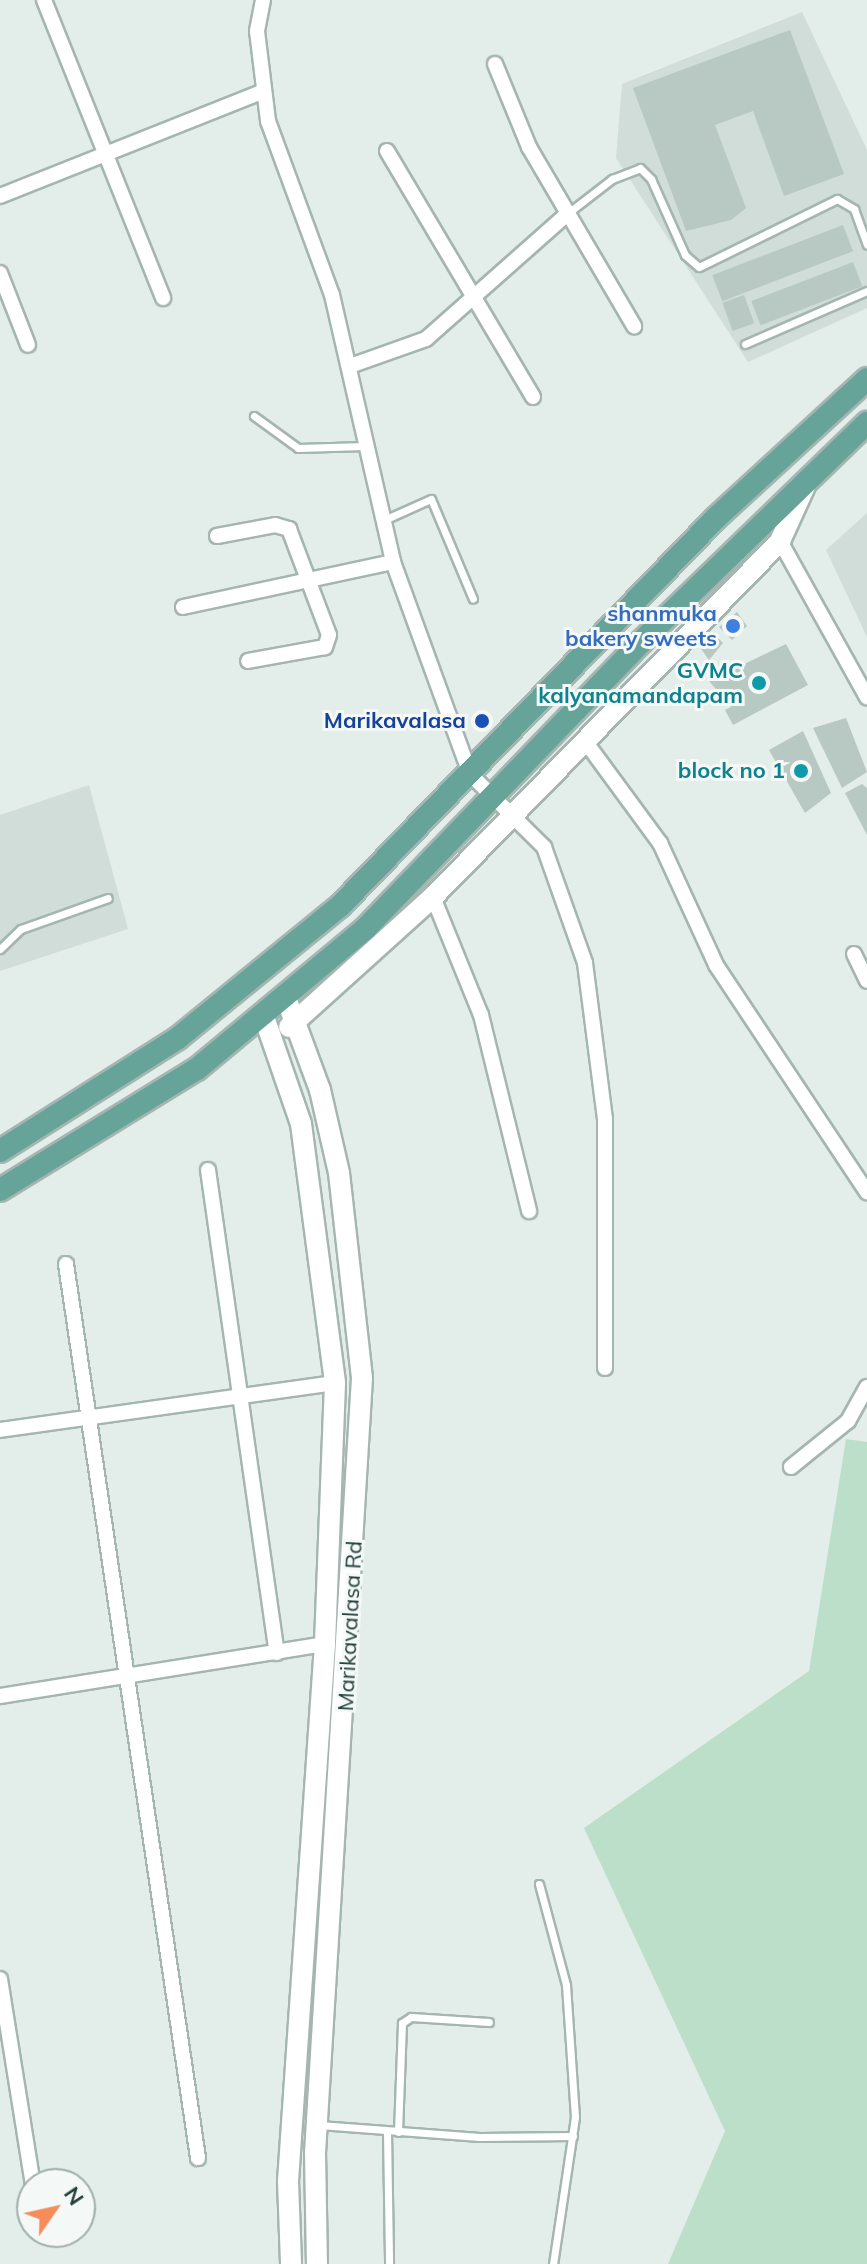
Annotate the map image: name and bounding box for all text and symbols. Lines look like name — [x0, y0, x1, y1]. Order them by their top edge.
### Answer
place label: shanmuka bakery sweets — [565, 600, 717, 652]
marker: shanmuka bakery sweets — [724, 617, 742, 635]
place label: GVMC kalyanamandapam — [538, 657, 743, 708]
marker: GVMC kalyanamandapam — [750, 674, 768, 692]
place label: Marikavalasa — [324, 708, 466, 734]
marker: Marikavalasa — [473, 712, 491, 730]
place label: block no 1 — [678, 758, 785, 784]
marker: block no 1 — [792, 762, 810, 780]
street label: Marikavalasa Rd — [332, 1540, 368, 1712]
north arrow — [16, 2168, 96, 2248]
text: N — [58, 2181, 90, 2210]

